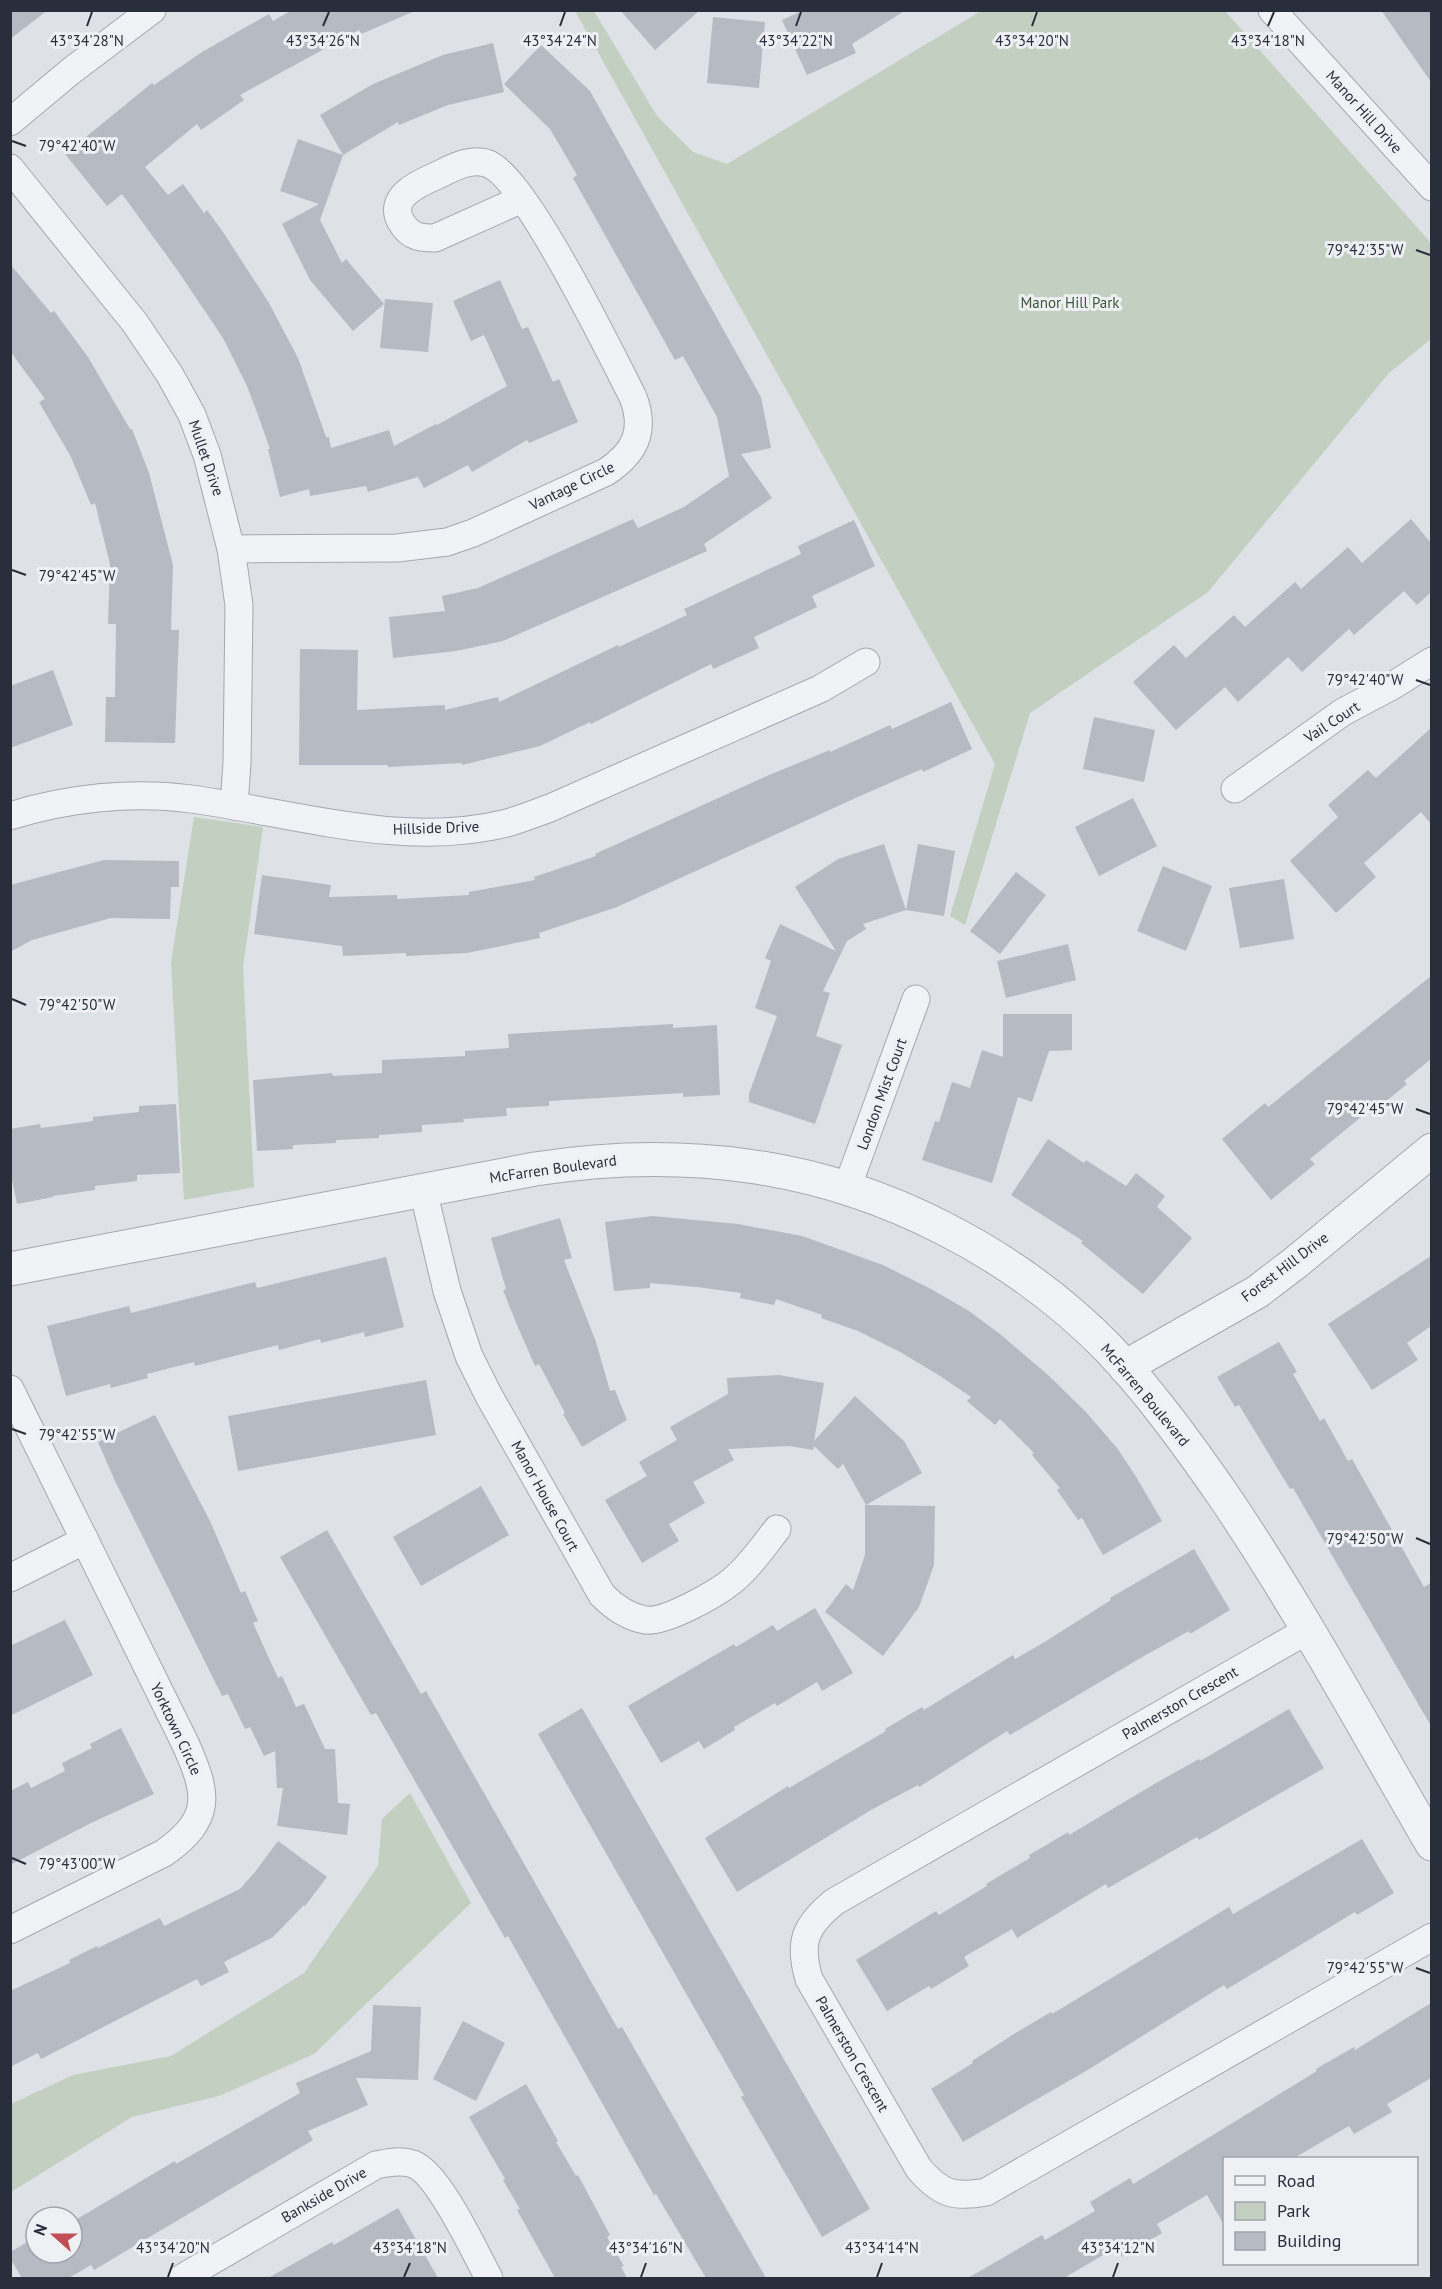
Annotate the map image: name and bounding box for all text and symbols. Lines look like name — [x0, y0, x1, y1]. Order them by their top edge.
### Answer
text: 43°34'28"N — [50, 31, 124, 50]
text: 43°34'26"N — [286, 31, 360, 50]
text: 43°34'24"N — [523, 31, 597, 50]
text: 43°34'22"N — [759, 31, 833, 50]
text: 43°34'20"N — [995, 31, 1069, 50]
text: 43°34'18"N — [1231, 31, 1305, 50]
street label: Manor Hill Drive — [1322, 66, 1407, 157]
text: 79°42'40"W — [39, 136, 116, 155]
text: 79°42'35"W — [1327, 240, 1404, 259]
park label: Manor Hill Park — [1020, 293, 1120, 312]
street label: Mullet Drive — [185, 417, 228, 498]
street label: Vantage Circle — [525, 457, 617, 515]
text: 79°42'45"W — [39, 566, 116, 585]
text: 79°42'40"W — [1327, 670, 1404, 689]
street label: Vail Court — [1300, 697, 1363, 747]
street label: Hillside Drive — [392, 816, 480, 839]
text: 79°42'50"W — [39, 995, 116, 1014]
street label: London Mist Court — [853, 1035, 911, 1152]
text: 79°42'45"W — [1327, 1099, 1404, 1118]
street label: McFarren Boulevard — [488, 1150, 618, 1187]
street label: Forest Hill Drive — [1237, 1228, 1332, 1306]
street label: McFarren Boulevard — [1097, 1339, 1194, 1450]
text: 79°42'55"W — [39, 1425, 116, 1444]
street label: Manor House Court — [507, 1437, 584, 1554]
text: 79°42'50"W — [1327, 1529, 1404, 1548]
street label: Palmerston Crescent — [1118, 1662, 1241, 1743]
street label: Yorktown Circle — [147, 1680, 206, 1778]
text: 79°43'00"W — [39, 1854, 116, 1873]
text: 79°42'55"W — [1327, 1958, 1404, 1977]
street label: Palmerston Crescent — [812, 1992, 893, 2115]
legend — [1223, 2157, 1418, 2265]
street label: Bankside Drive — [278, 2163, 370, 2227]
text: Road — [1277, 2169, 1315, 2192]
text: Park — [1277, 2199, 1310, 2222]
north arrow — [24, 2205, 84, 2265]
text: N — [29, 2221, 51, 2238]
text: Building — [1277, 2229, 1341, 2252]
text: 43°34'20"N — [136, 2238, 210, 2257]
text: 43°34'18"N — [373, 2238, 447, 2257]
text: 43°34'16"N — [609, 2238, 683, 2257]
text: 43°34'14"N — [845, 2238, 919, 2257]
text: 43°34'12"N — [1081, 2238, 1155, 2257]

